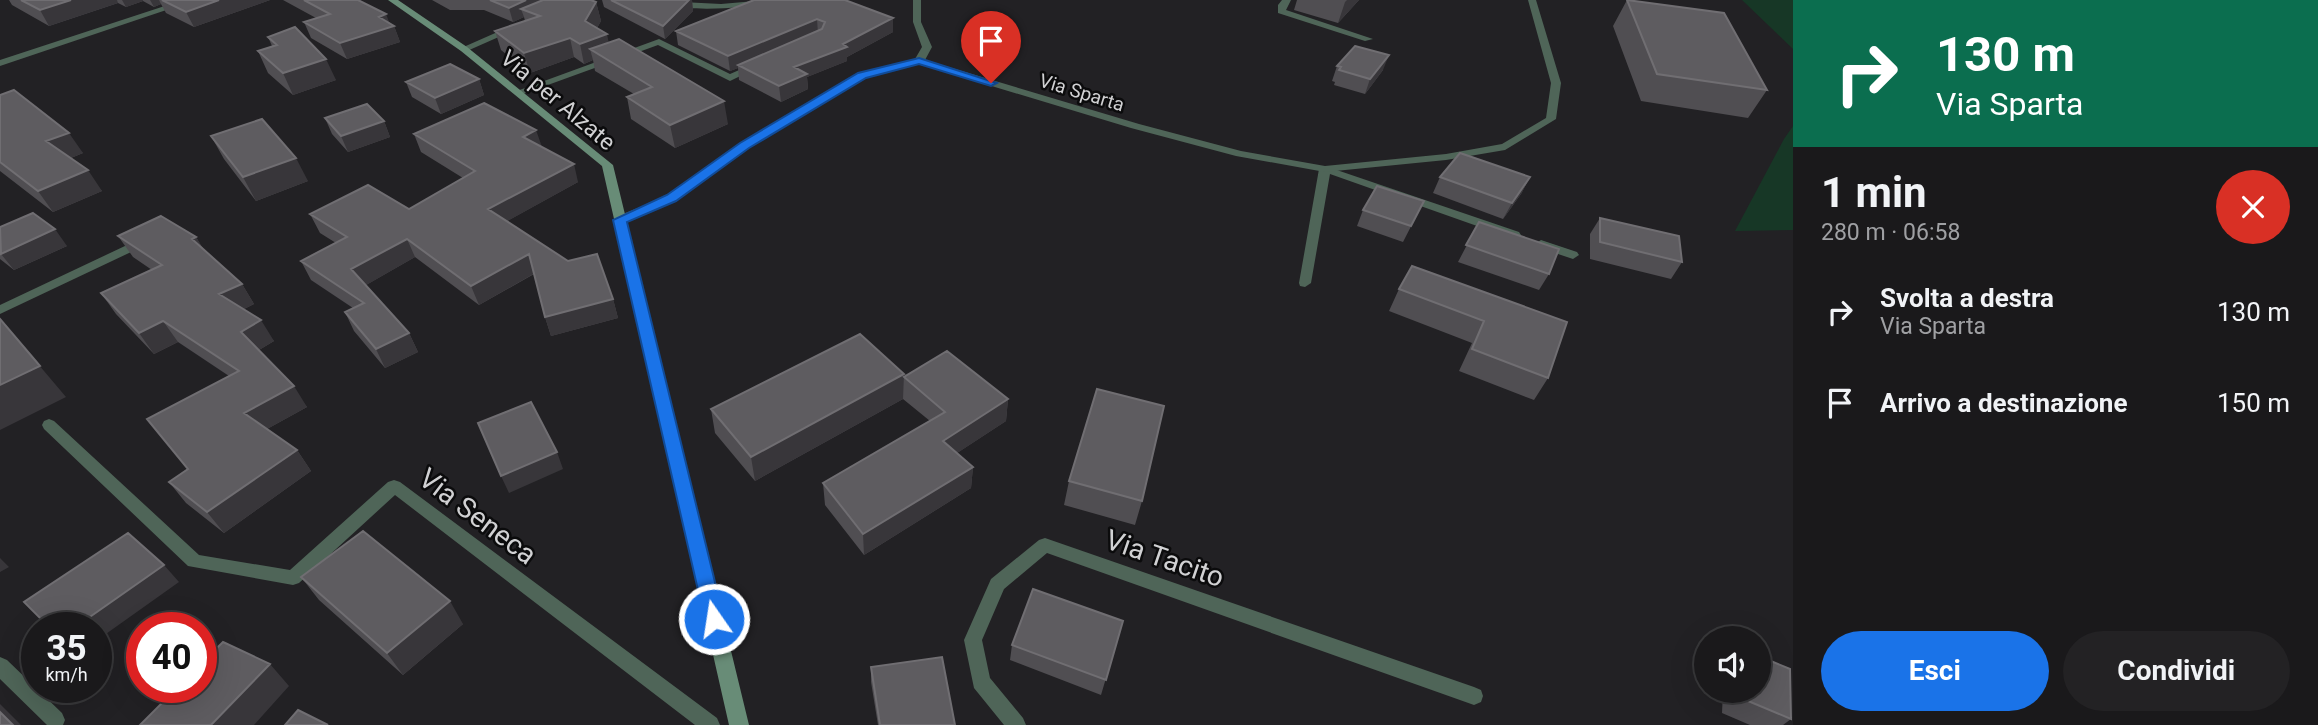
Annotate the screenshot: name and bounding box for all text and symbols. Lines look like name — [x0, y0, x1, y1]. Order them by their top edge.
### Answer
pin — [961, 11, 1021, 83]
icon: arrive — [972, 22, 1010, 60]
text: 130 m — [1936, 26, 2075, 83]
icon: right — [1821, 28, 1912, 119]
street label: Via per Alzate — [495, 45, 620, 156]
street label: Via Sparta — [1037, 69, 1127, 116]
text: Via Sparta — [1936, 85, 2083, 123]
text: 1 min — [1821, 168, 1927, 217]
button: close — [2216, 170, 2290, 244]
text: 280 m · 06:58 — [1821, 219, 1960, 246]
text: Svolta a destra — [1880, 283, 2054, 313]
icon: right — [1821, 293, 1859, 331]
text: 130 m — [2217, 297, 2290, 327]
text: Via Sparta — [1880, 313, 1986, 340]
icon: arrive — [1821, 384, 1859, 422]
text: Arrivo a destinazione — [1880, 388, 2127, 418]
text: 150 m — [2217, 388, 2290, 418]
street label: Via Seneca — [412, 462, 543, 571]
street label: Via Tacito — [1101, 523, 1228, 594]
position arrow — [677, 582, 751, 656]
speed limit sign: 40 — [126, 612, 217, 703]
map controls — [1694, 626, 1771, 703]
button: sound — [1694, 626, 1771, 703]
text: 35 — [46, 628, 87, 669]
button: Esci — [1821, 631, 2049, 711]
button: Condividi — [2063, 631, 2290, 711]
text: km/h — [45, 664, 88, 685]

